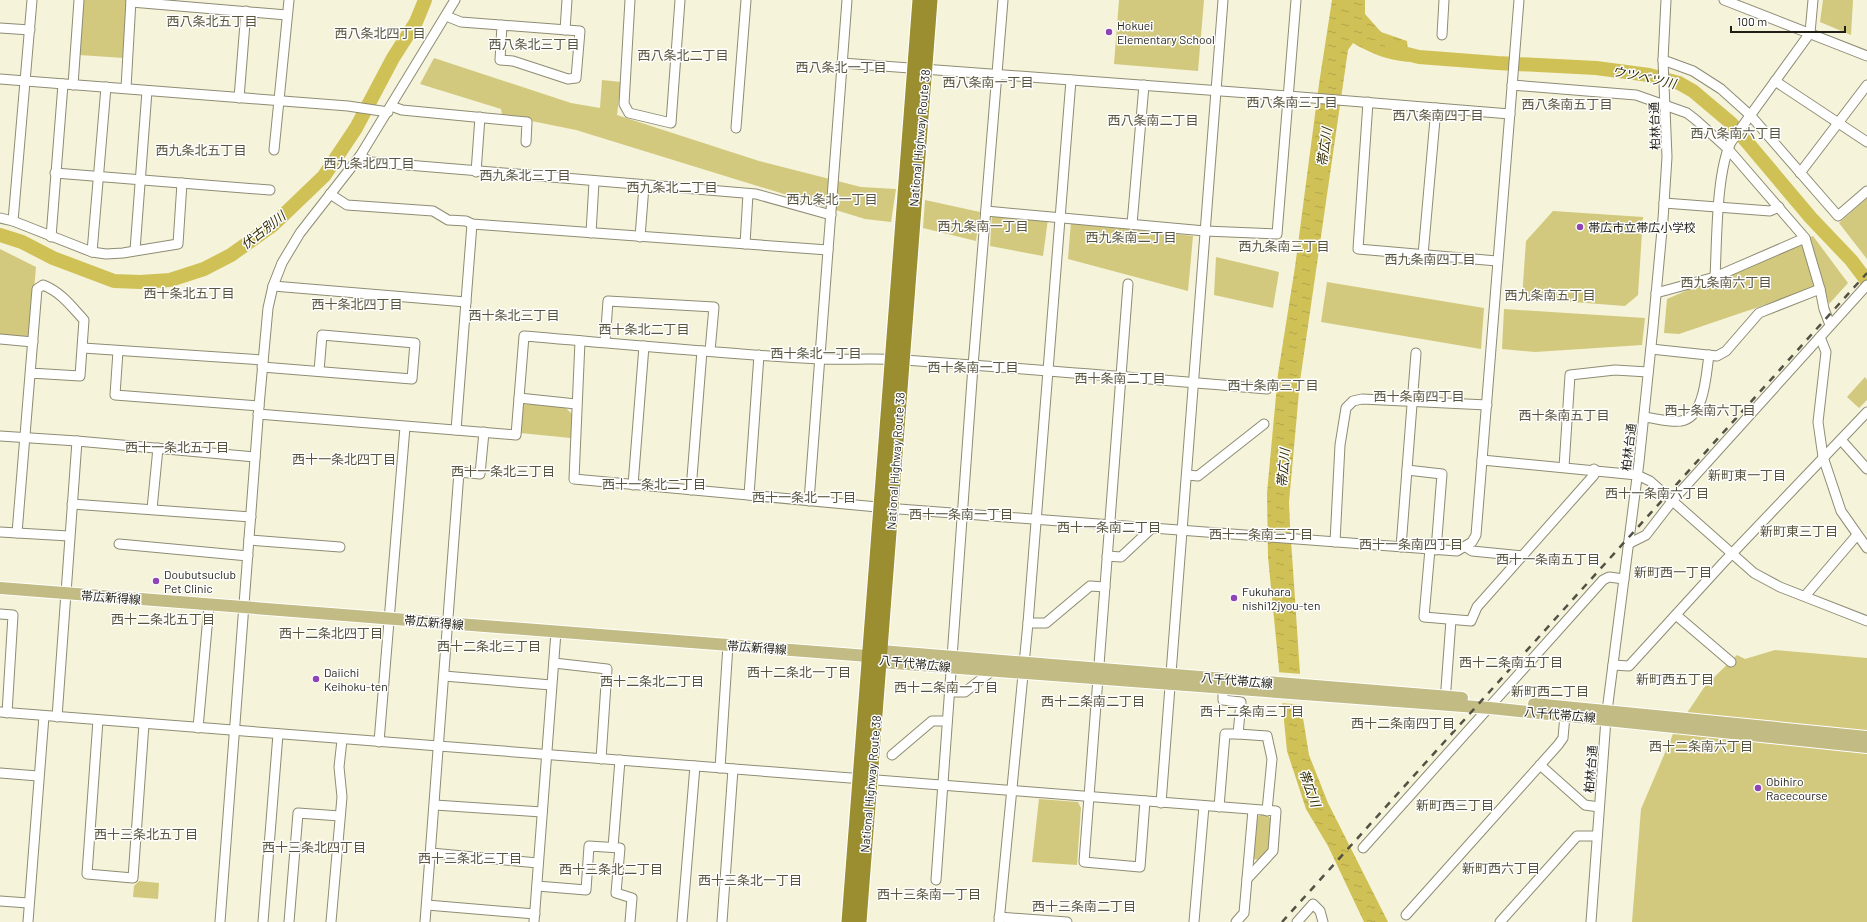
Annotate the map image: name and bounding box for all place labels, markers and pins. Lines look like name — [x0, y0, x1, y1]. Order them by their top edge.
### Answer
place label: Hokuei Elementary School — [1117, 18, 1215, 46]
marker: Hokuei Elementary School — [1104, 27, 1114, 37]
place label: 帯広市立帯広小学校 — [1588, 220, 1696, 234]
marker: 帯広市立帯広小学校 — [1575, 222, 1585, 232]
place label: Doubutsuclub Pet Clinic — [164, 567, 236, 595]
marker: Doubutsuclub Pet Clinic — [151, 576, 161, 586]
place label: Fukuhara nishi12jyou-ten — [1242, 584, 1320, 612]
marker: Fukuhara nishi12jyou-ten — [1229, 593, 1239, 603]
place label: Daiichi Keihoku-ten — [324, 665, 388, 693]
marker: Daiichi Keihoku-ten — [311, 674, 321, 684]
place label: Obihiro Racecourse — [1766, 774, 1828, 802]
marker: Obihiro Racecourse — [1753, 783, 1763, 793]

